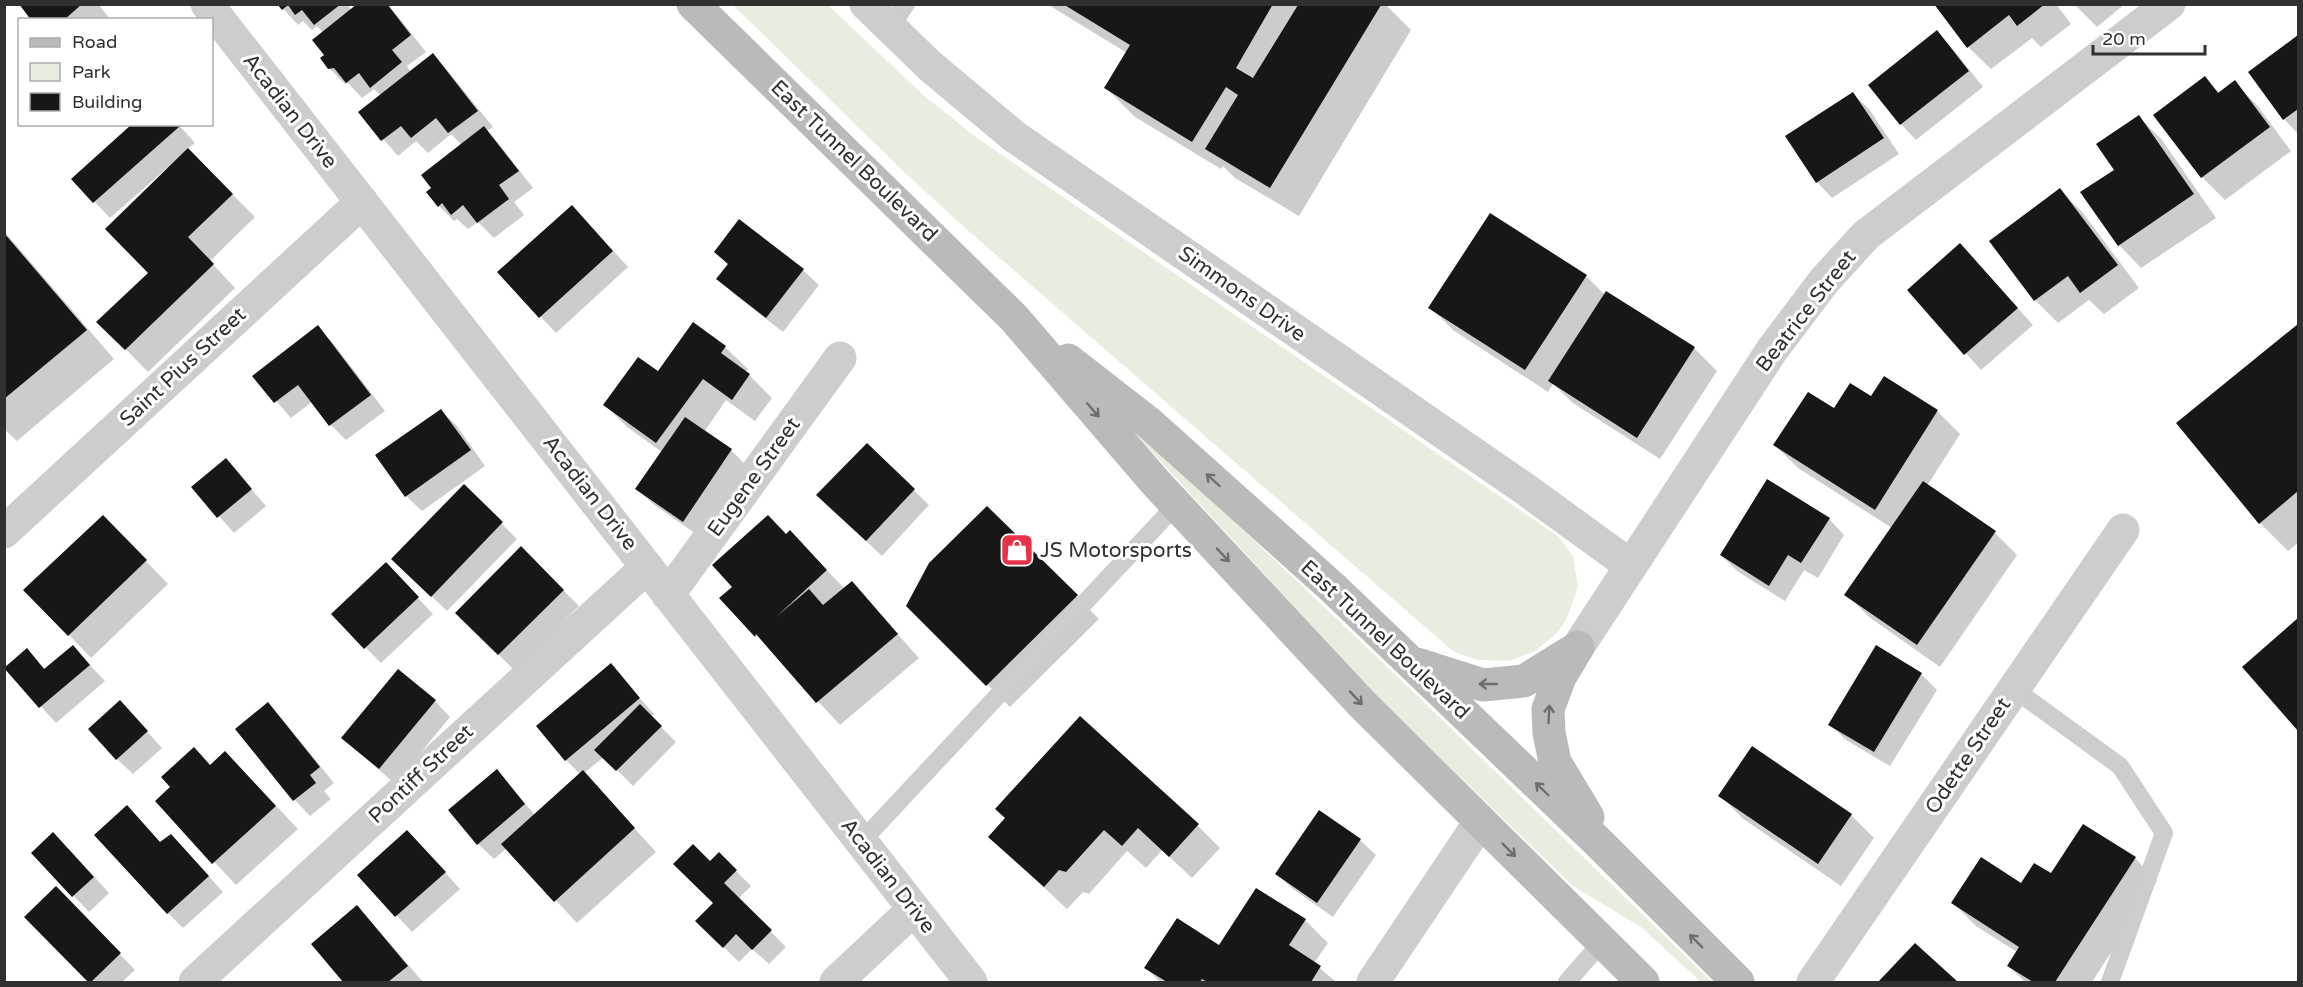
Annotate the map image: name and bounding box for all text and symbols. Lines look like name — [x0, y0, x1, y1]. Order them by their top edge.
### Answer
legend — [18, 18, 213, 126]
scale bar — [2093, 18, 2206, 56]
text: 20 m — [2102, 28, 2146, 50]
text: Road — [72, 31, 117, 53]
street label: Acadian Drive — [237, 49, 343, 173]
text: Park — [72, 61, 111, 83]
street label: East Tunnel Boulevard — [766, 75, 942, 247]
text: Building — [72, 91, 142, 113]
street label: Simmons Drive — [1174, 241, 1310, 347]
street label: Beatrice Street — [1751, 245, 1861, 377]
street label: Saint Pius Street — [115, 302, 251, 432]
one-way arrow — [1086, 402, 1100, 417]
street label: Eugene Street — [702, 413, 806, 541]
street label: Acadian Drive — [537, 431, 643, 555]
one-way arrow — [1206, 473, 1221, 487]
shop icon: JS Motorsports — [999, 532, 1035, 568]
place label: JS Motorsports — [1040, 538, 1192, 563]
one-way arrow — [1216, 548, 1230, 563]
street label: East Tunnel Boulevard — [1295, 555, 1475, 725]
one-way arrow — [1479, 678, 1498, 690]
one-way arrow — [1349, 690, 1363, 705]
street label: Odette Street — [1920, 693, 2016, 819]
one-way arrow — [1543, 705, 1554, 725]
street label: Pontiff Street — [363, 719, 479, 829]
one-way arrow — [1535, 782, 1550, 797]
street label: Acadian Drive — [835, 814, 941, 938]
one-way arrow — [1502, 843, 1517, 858]
one-way arrow — [1689, 934, 1704, 949]

